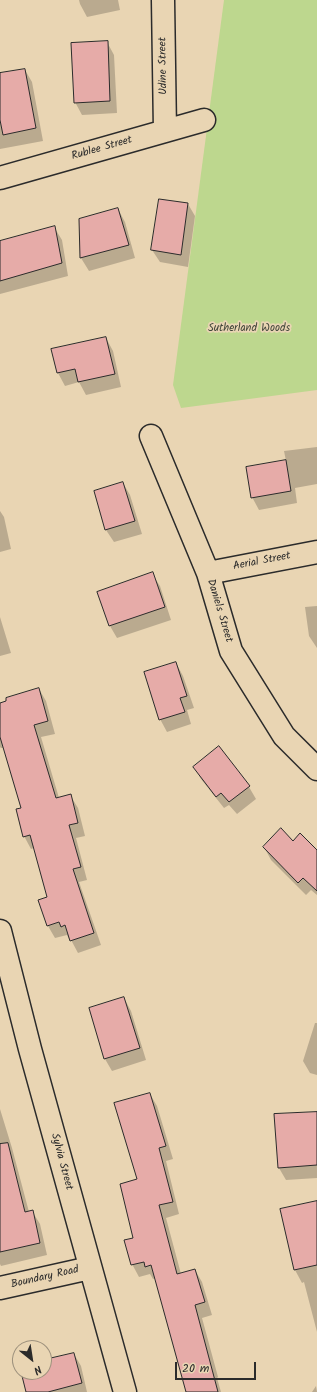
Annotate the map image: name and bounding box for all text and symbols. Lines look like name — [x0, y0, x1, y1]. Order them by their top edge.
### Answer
street label: Udine Street — [157, 37, 171, 95]
street label: Rublee Street — [70, 134, 134, 164]
park label: Sutherland Woods — [208, 322, 290, 336]
street label: Aerial Street — [232, 550, 292, 574]
street label: Daniels Street — [203, 578, 235, 644]
street label: Sylvia Street — [47, 1132, 75, 1192]
street label: Boundary Road — [10, 1264, 80, 1292]
north arrow — [12, 1340, 52, 1380]
scale bar — [177, 1354, 258, 1380]
text: 20 m — [182, 1359, 209, 1378]
text: N — [30, 1360, 45, 1379]

